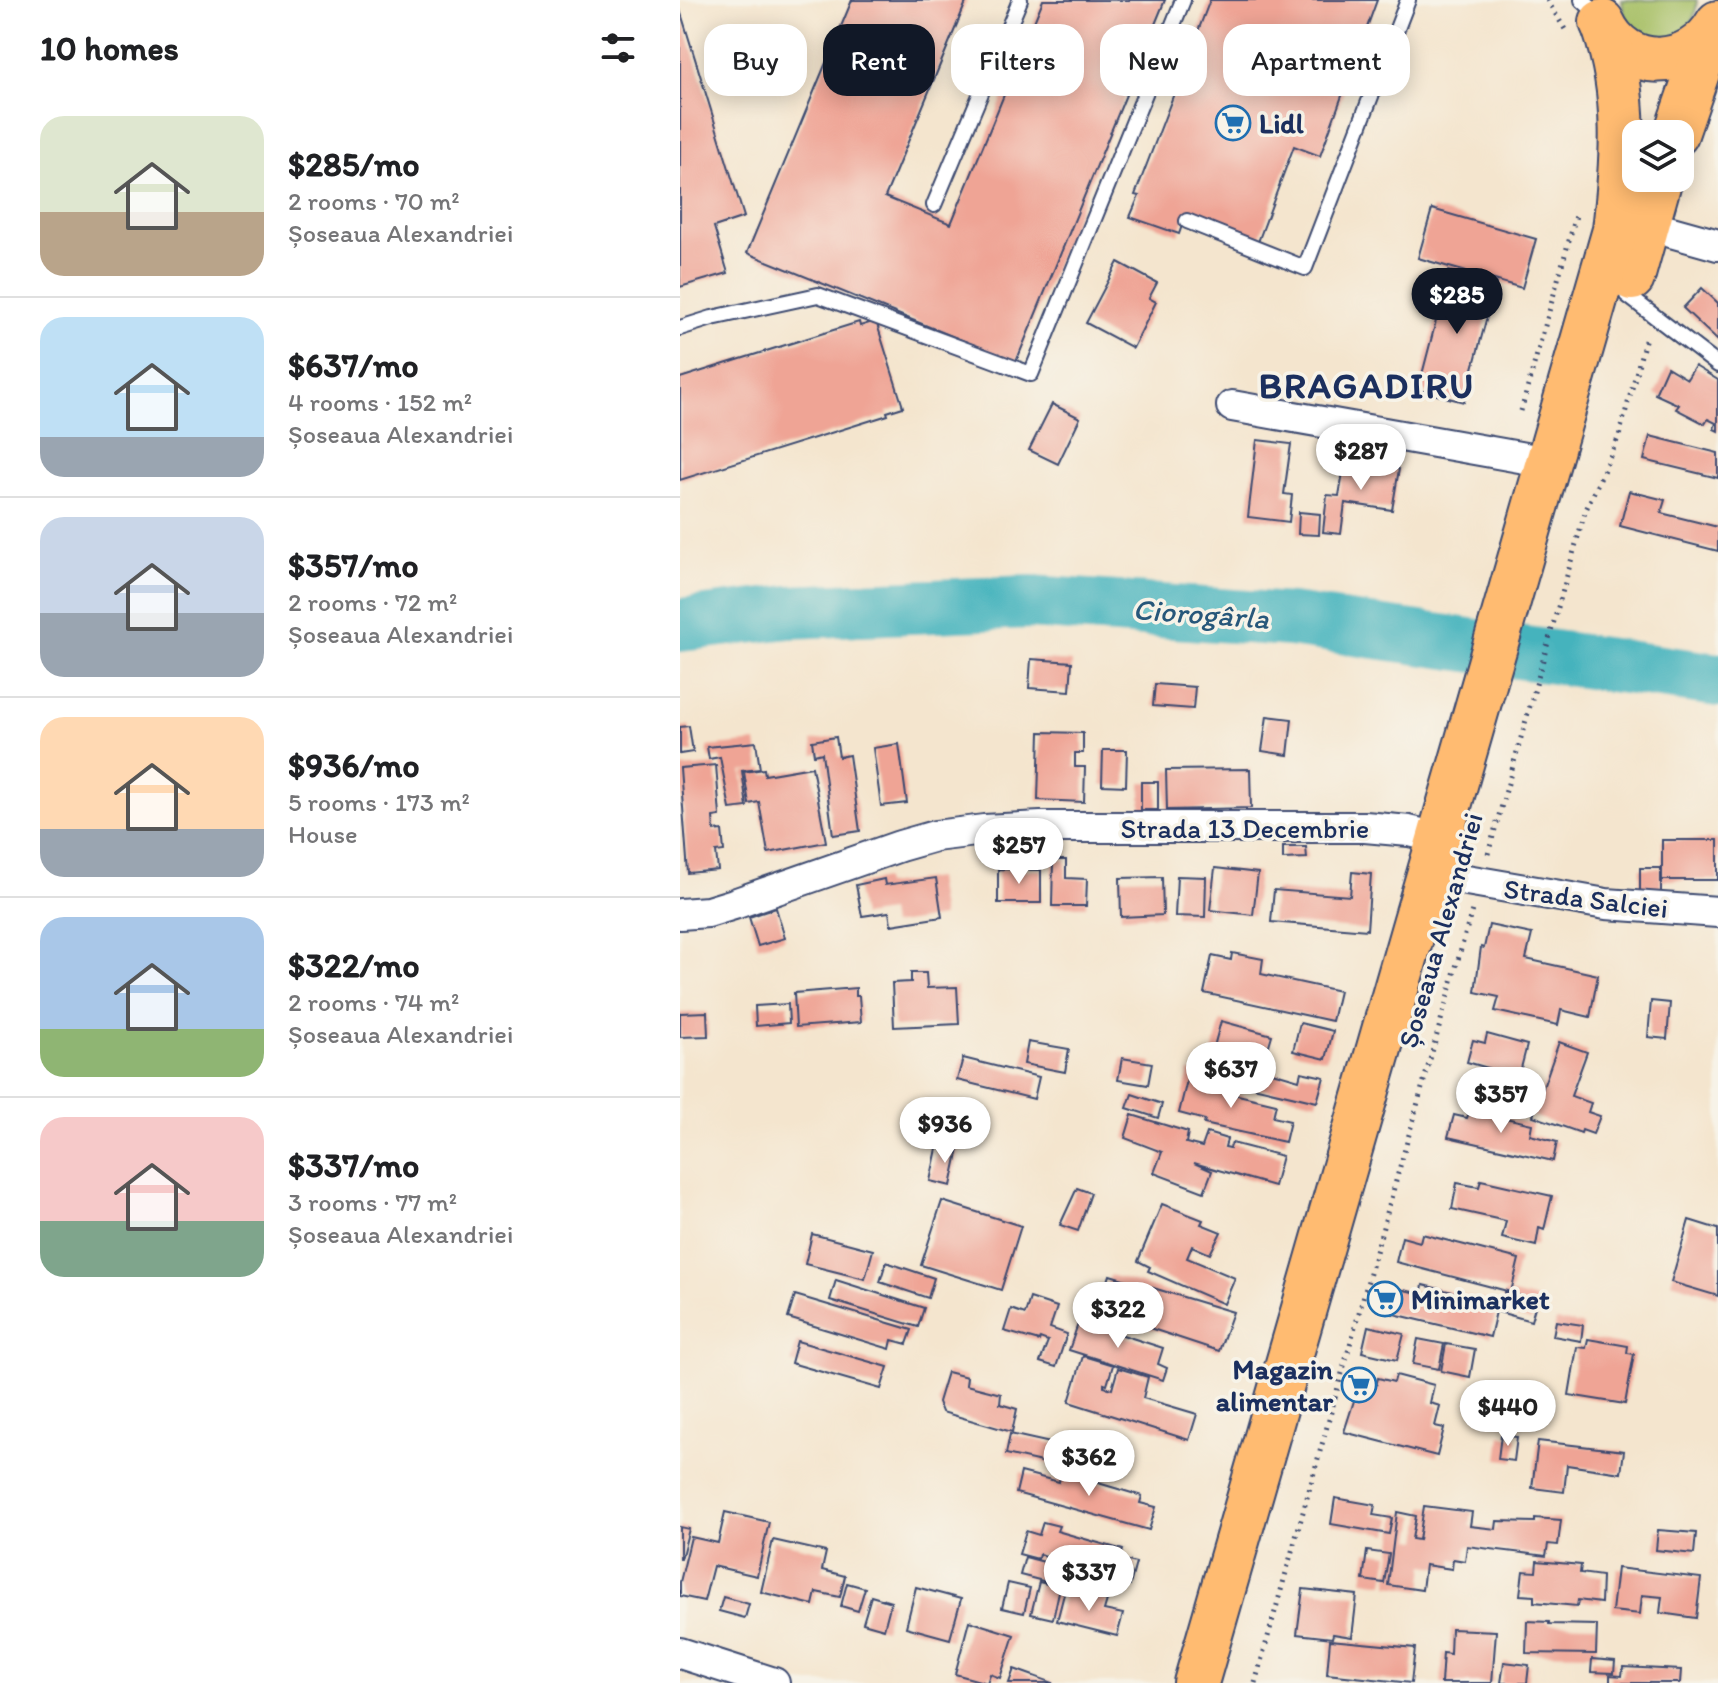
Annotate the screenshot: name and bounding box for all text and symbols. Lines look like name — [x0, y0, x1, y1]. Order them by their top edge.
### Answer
chip: Buy — [704, 24, 807, 96]
chip: Rent — [823, 24, 935, 96]
chip: Filters — [951, 24, 1084, 96]
chip: New — [1100, 24, 1207, 96]
chip: Apartment — [1223, 24, 1410, 96]
icon: filters — [596, 26, 640, 70]
text: 10 homes — [40, 28, 179, 69]
supermarket icon: Lidl — [1214, 104, 1252, 142]
place label: Lidl — [1259, 106, 1304, 140]
map controls — [1622, 120, 1694, 192]
button: layers — [1622, 120, 1694, 192]
text: $285/mo — [288, 144, 420, 185]
icon: home — [104, 148, 200, 244]
text: 2 rooms · 70 m² — [288, 185, 460, 217]
text: Șoseaua Alexandriei — [288, 217, 514, 249]
pin: $285 — [1410, 268, 1504, 336]
text: $285 — [1430, 278, 1484, 310]
text: $637/mo — [288, 345, 419, 386]
icon: home — [104, 349, 200, 445]
district label: BRAGADIRU — [1259, 364, 1475, 407]
text: 4 rooms · 152 m² — [288, 386, 472, 418]
text: Șoseaua Alexandriei — [288, 418, 514, 450]
pin: $287 — [1314, 424, 1408, 492]
text: $287 — [1334, 434, 1388, 466]
text: $357/mo — [288, 545, 419, 586]
icon: home — [104, 549, 200, 645]
text: 2 rooms · 72 m² — [288, 586, 457, 618]
water label: Ciorogârla — [1132, 590, 1271, 637]
text: Șoseaua Alexandriei — [288, 618, 514, 650]
text: $936/mo — [288, 745, 420, 786]
icon: home — [104, 749, 200, 845]
text: 5 rooms · 173 m² — [288, 786, 470, 818]
street label: Șoseaua Alexandriei — [1390, 809, 1490, 1051]
street label: Strada 13 Decembrie — [1121, 811, 1369, 845]
text: House — [288, 818, 358, 850]
pin: $257 — [972, 818, 1066, 886]
text: $257 — [992, 828, 1046, 860]
street label: Strada Salciei — [1502, 871, 1670, 925]
text: $322/mo — [288, 945, 420, 986]
icon: home — [104, 949, 200, 1045]
text: 2 rooms · 74 m² — [288, 986, 459, 1018]
text: Șoseaua Alexandriei — [288, 1018, 514, 1050]
pin: $637 — [1184, 1042, 1278, 1110]
text: $637 — [1204, 1052, 1258, 1084]
pin: $357 — [1454, 1067, 1548, 1135]
text: $357 — [1474, 1077, 1528, 1109]
pin: $936 — [898, 1097, 992, 1165]
text: $936 — [918, 1107, 972, 1139]
text: $337/mo — [288, 1145, 419, 1186]
icon: home — [104, 1149, 200, 1245]
text: 3 rooms · 77 m² — [288, 1186, 457, 1218]
text: Șoseaua Alexandriei — [288, 1218, 514, 1250]
supermarket icon: Minimarket — [1366, 1280, 1404, 1318]
pin: $322 — [1071, 1282, 1165, 1350]
place label: Minimarket — [1411, 1282, 1550, 1316]
text: $322 — [1091, 1292, 1145, 1324]
place label: Magazin alimentar — [1216, 1352, 1333, 1418]
supermarket icon: Magazin alimentar — [1340, 1366, 1378, 1404]
pin: $440 — [1461, 1380, 1555, 1448]
text: $440 — [1478, 1390, 1538, 1422]
pin: $362 — [1042, 1430, 1136, 1498]
text: $362 — [1062, 1440, 1116, 1472]
pin: $337 — [1042, 1545, 1136, 1613]
text: $337 — [1062, 1555, 1116, 1587]

